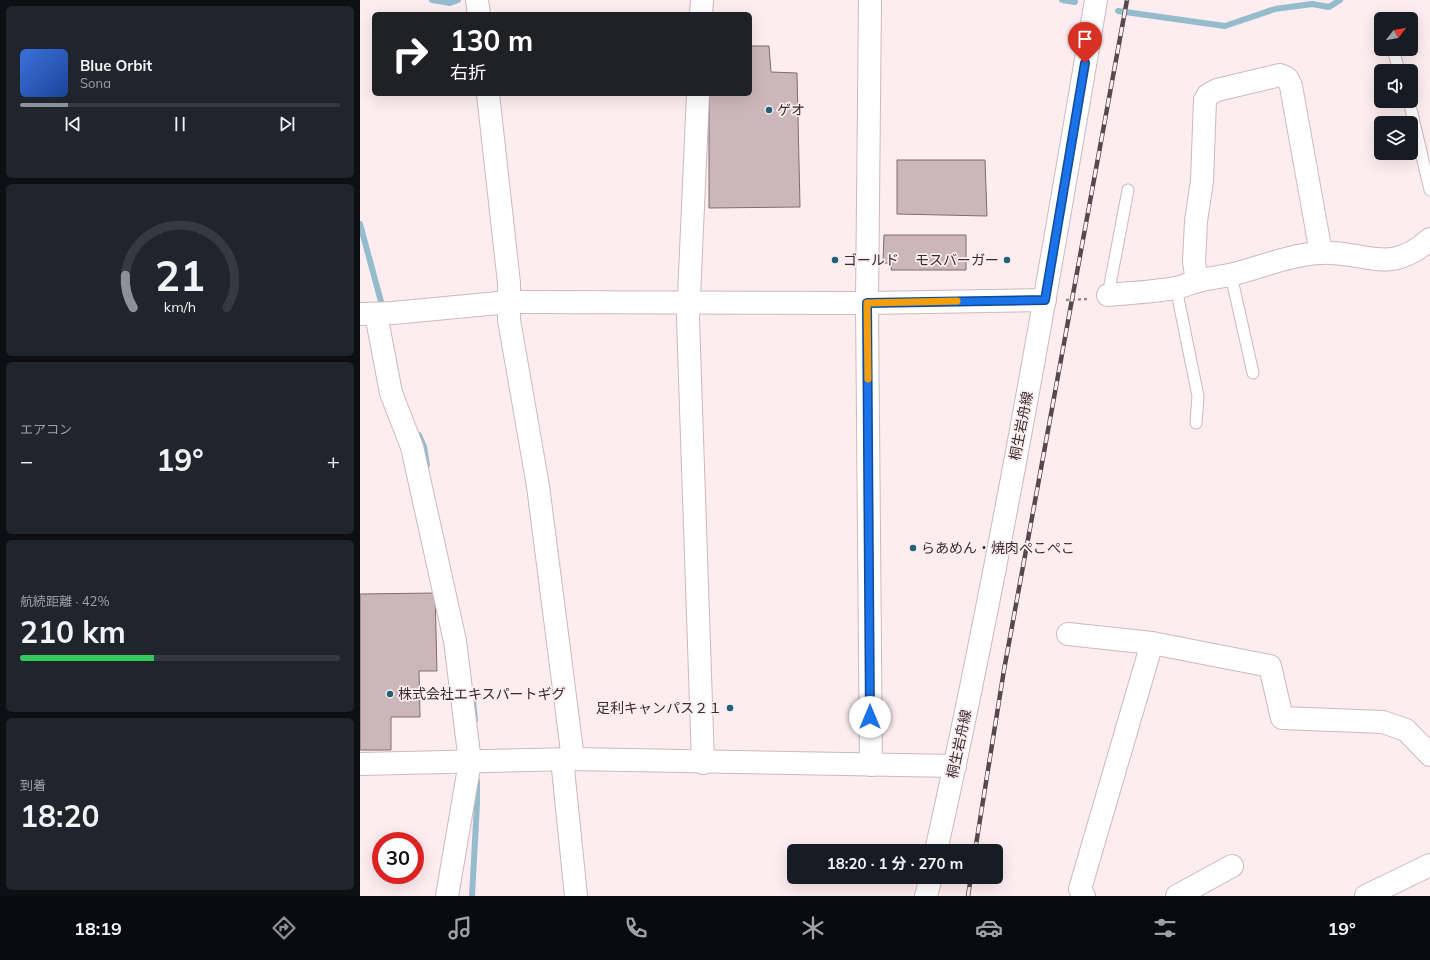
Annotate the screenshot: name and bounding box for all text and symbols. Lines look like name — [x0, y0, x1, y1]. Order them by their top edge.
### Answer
north arrow — [1374, 12, 1418, 56]
map controls — [1374, 12, 1418, 160]
pin — [1068, 22, 1102, 63]
text: 130 m — [450, 23, 533, 58]
icon: right — [384, 28, 436, 80]
icon: arrive — [1074, 28, 1096, 50]
text: Blue Orbit — [80, 56, 152, 75]
text: 右折 — [450, 61, 486, 84]
button: sound — [1374, 64, 1418, 108]
text: Sona — [80, 75, 111, 91]
place label: ゲオ — [777, 101, 805, 119]
marker: ゲオ — [764, 105, 774, 115]
icon: previous — [62, 113, 84, 135]
icon: pause — [169, 113, 191, 135]
icon: next — [276, 113, 298, 135]
button: layers — [1374, 116, 1418, 160]
text: 21 — [155, 249, 205, 301]
place label: ゴールド — [843, 251, 899, 269]
place label: モスバーガー — [915, 251, 999, 269]
marker: ゴールド — [830, 255, 840, 265]
marker: モスバーガー — [1002, 255, 1012, 265]
text: km/h — [164, 298, 196, 316]
street label: 桐生岩舟線 — [1005, 390, 1037, 462]
text: エアコン — [20, 421, 72, 437]
text: 19° — [156, 441, 204, 479]
text: − — [20, 447, 33, 475]
text: + — [327, 447, 340, 475]
place label: らあめん・焼肉ぺこぺこ — [921, 539, 1075, 557]
marker: らあめん・焼肉ぺこぺこ — [908, 543, 918, 553]
text: 航続距離 · 42% — [20, 593, 110, 609]
text: 210 km — [20, 613, 126, 651]
place label: 株式会社エキスパートギグ — [398, 685, 566, 703]
marker: 株式会社エキスパートギグ — [385, 689, 395, 699]
position arrow — [849, 696, 891, 738]
place label: 足利キャンパス２１ — [596, 699, 722, 717]
marker: 足利キャンパス２１ — [725, 703, 735, 713]
street label: 桐生岩舟線 — [943, 708, 975, 780]
text: 到着 — [20, 777, 46, 793]
text: 18:20 — [20, 797, 99, 835]
speed limit sign: 30 — [372, 832, 424, 884]
text: 18:20 · 1 分 · 270 m — [827, 854, 963, 873]
icon: directions — [270, 914, 298, 942]
icon: music — [446, 914, 474, 942]
icon: phone — [622, 914, 650, 942]
icon: climate — [799, 914, 827, 942]
icon: car — [975, 914, 1003, 942]
icon: filters — [1151, 914, 1179, 942]
text: 18:19 — [74, 917, 122, 940]
text: 19° — [1327, 917, 1356, 940]

